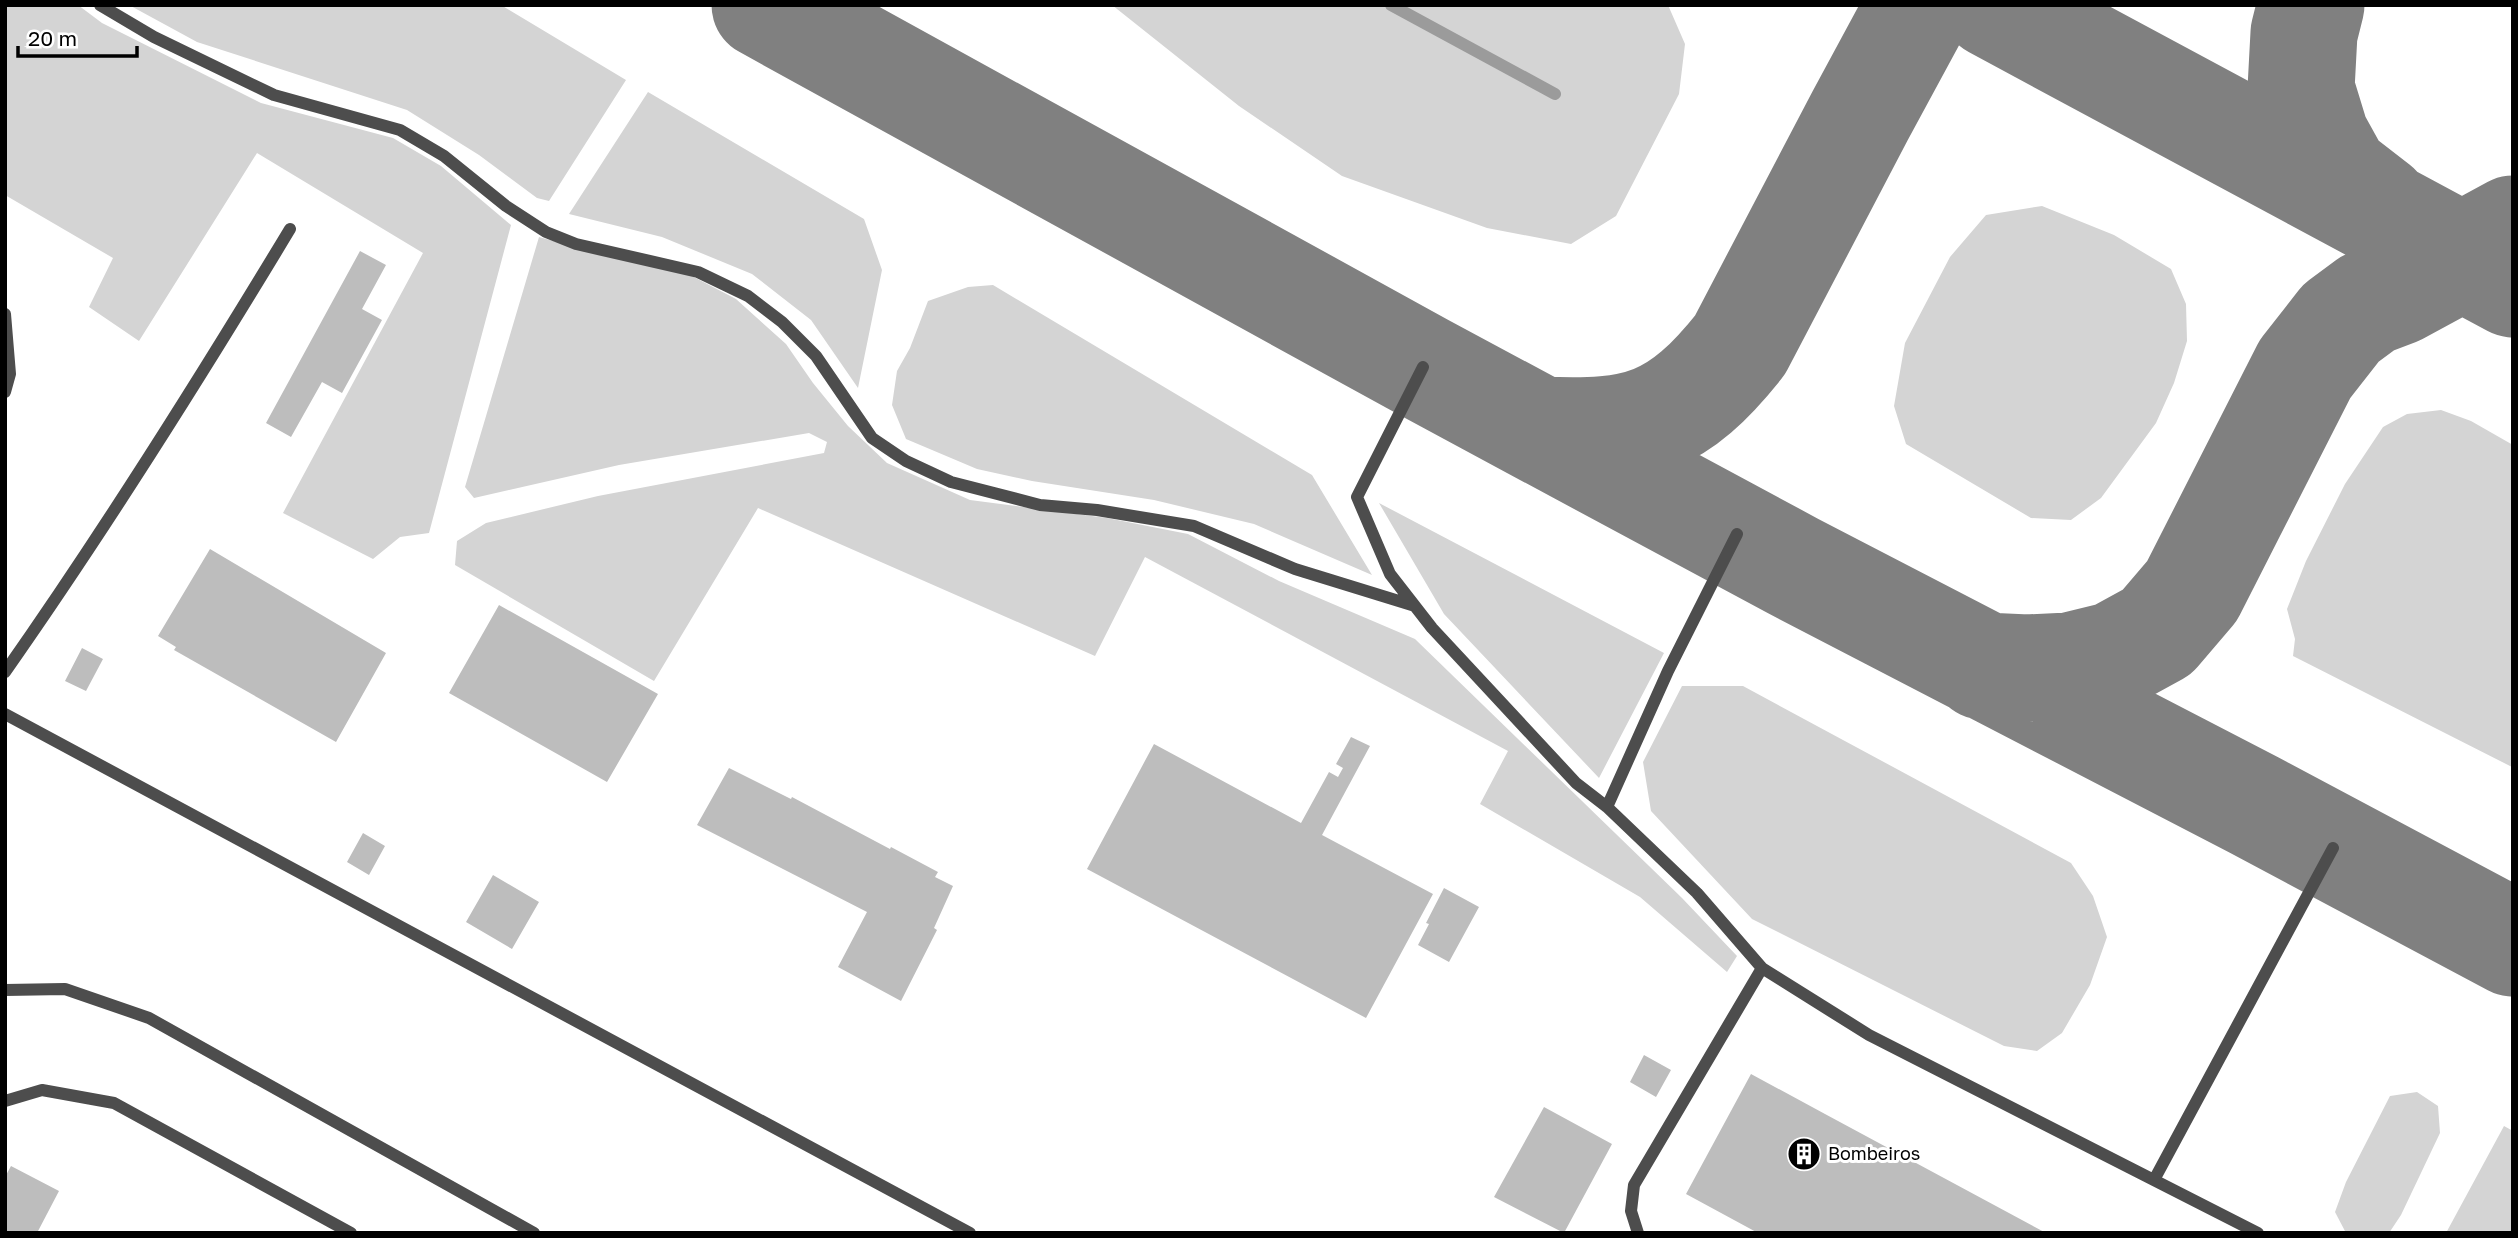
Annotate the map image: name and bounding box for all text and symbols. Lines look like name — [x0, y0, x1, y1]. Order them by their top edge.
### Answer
scale bar — [18, 14, 136, 58]
text: 20 m — [28, 25, 77, 51]
building icon: Bombeiros — [1785, 1135, 1823, 1173]
place label: Bombeiros — [1828, 1142, 1920, 1164]

